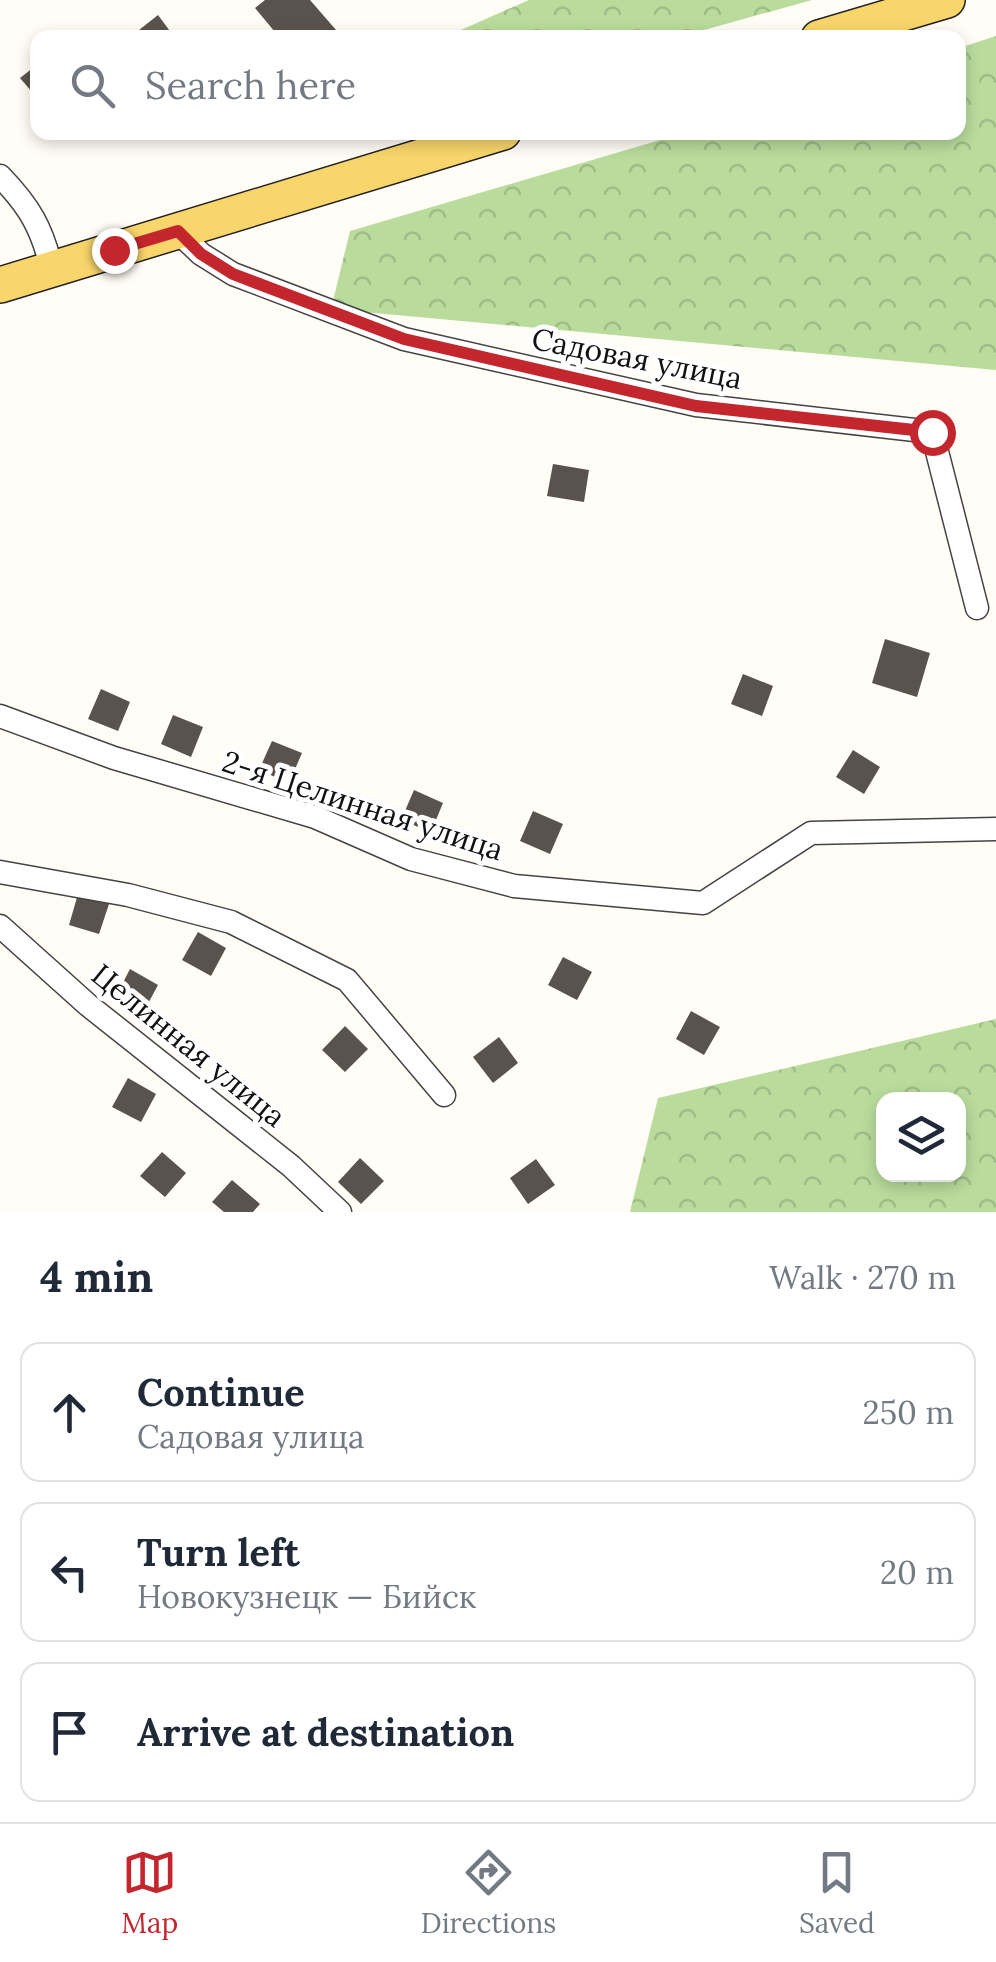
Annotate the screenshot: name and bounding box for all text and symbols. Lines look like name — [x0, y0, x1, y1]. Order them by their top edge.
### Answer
search box — [30, 30, 966, 140]
icon: search — [65, 58, 120, 113]
text: Search here — [145, 61, 356, 109]
route end — [92, 228, 138, 274]
street label: Садовая улица — [528, 319, 745, 398]
route start — [910, 410, 956, 456]
street label: 2-я Целинная улица — [217, 742, 508, 869]
street label: Целинная улица — [84, 955, 294, 1136]
map controls — [876, 1092, 966, 1182]
button: layers — [876, 1092, 966, 1182]
text: 4 min — [40, 1250, 153, 1304]
text: Walk · 270 m — [769, 1257, 956, 1298]
text: Continue — [137, 1368, 305, 1416]
icon: ahead — [42, 1385, 97, 1440]
text: 250 m — [862, 1392, 954, 1433]
text: Садовая улица — [137, 1416, 365, 1457]
text: Turn left — [137, 1528, 300, 1576]
icon: left — [42, 1545, 97, 1600]
text: 20 m — [880, 1552, 954, 1593]
text: Новокузнецк — Бийск — [137, 1576, 476, 1617]
icon: arrive — [42, 1705, 97, 1760]
text: Arrive at destination — [137, 1708, 514, 1756]
tab: Map — [121, 1845, 178, 1941]
tab: Directions — [421, 1845, 556, 1941]
tab: Saved — [799, 1845, 875, 1941]

